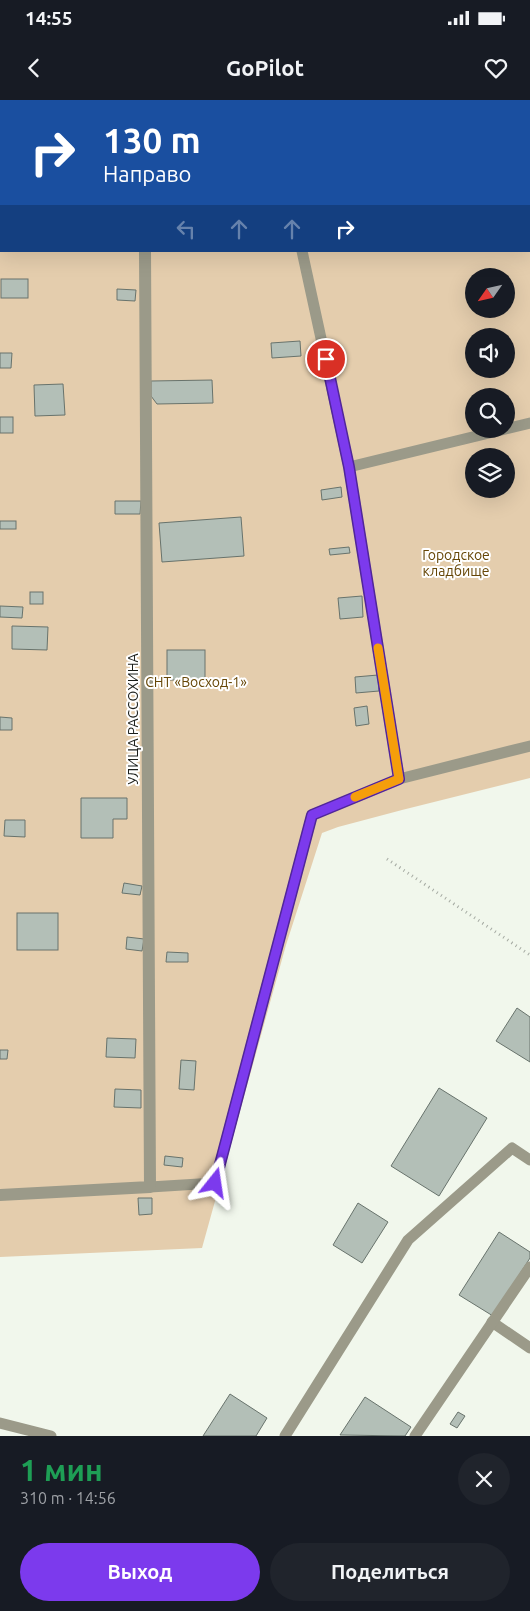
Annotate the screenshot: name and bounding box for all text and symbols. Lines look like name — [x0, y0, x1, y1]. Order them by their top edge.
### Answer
text: 14:55 — [25, 7, 73, 29]
icon: back — [20, 54, 48, 82]
icon: heart — [482, 54, 510, 82]
text: GoPilot — [226, 55, 304, 80]
icon: right — [20, 120, 85, 185]
text: 130 m — [103, 120, 201, 160]
text: Направо — [103, 161, 191, 186]
icon: left — [172, 215, 200, 243]
icon: ahead — [225, 215, 253, 243]
icon: ahead — [278, 215, 306, 243]
icon: right — [331, 215, 359, 243]
north arrow — [465, 268, 515, 318]
map controls — [465, 268, 515, 498]
button: sound — [465, 328, 515, 378]
pin — [305, 338, 347, 380]
icon: arrive — [312, 345, 340, 373]
button: search — [465, 388, 515, 438]
button: layers — [465, 448, 515, 498]
park label: Городское кладбище — [422, 547, 490, 579]
street label: УЛИЦА РАССОХИНА — [125, 653, 141, 785]
park label: СНТ «Восход-1» — [145, 674, 247, 690]
position arrow — [188, 1156, 240, 1208]
text: 1 мин — [20, 1453, 103, 1487]
button: close — [458, 1453, 510, 1505]
text: 310 m · 14:56 — [20, 1489, 116, 1507]
button: Выход — [20, 1543, 260, 1601]
button: Поделиться — [270, 1543, 510, 1601]

